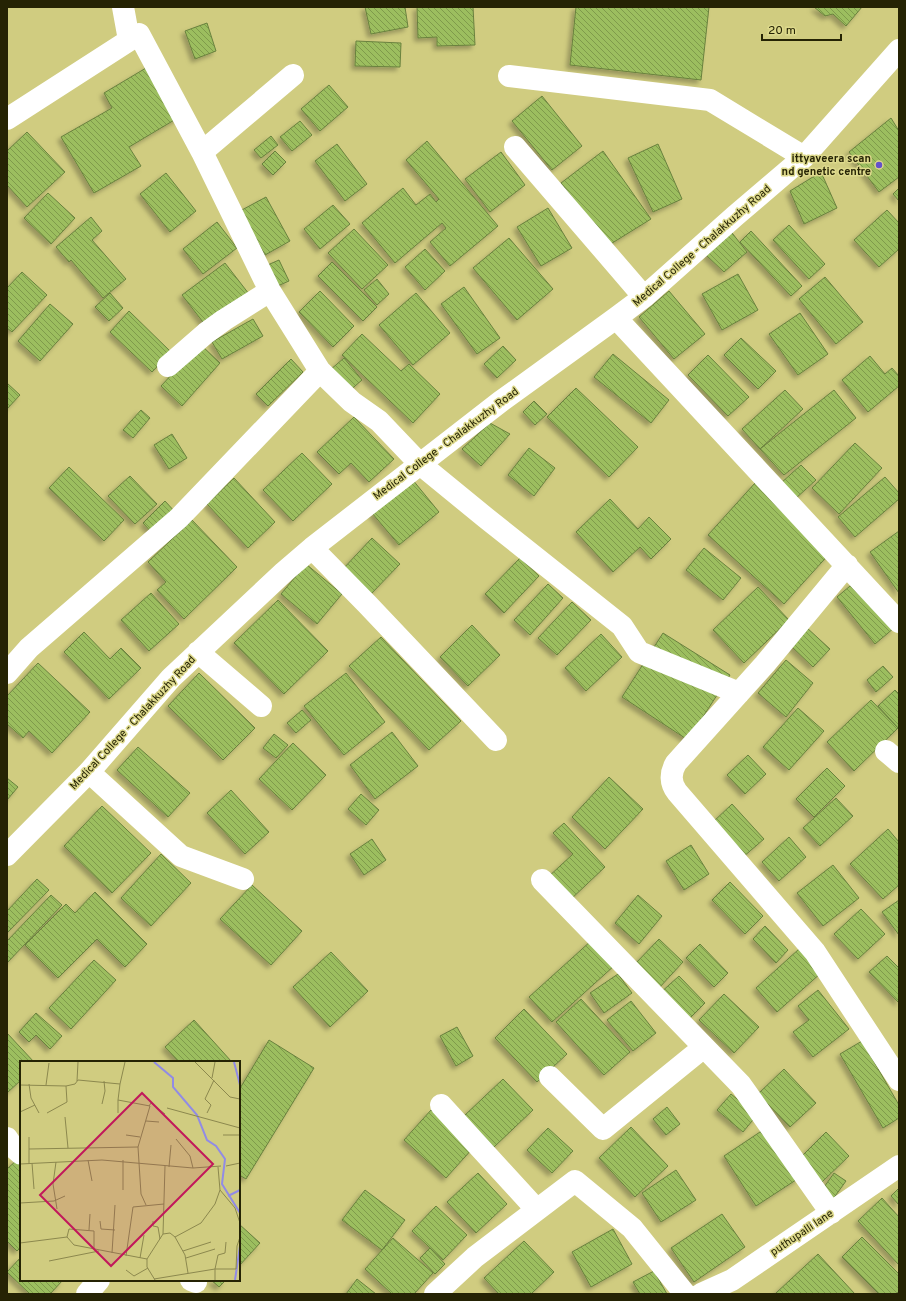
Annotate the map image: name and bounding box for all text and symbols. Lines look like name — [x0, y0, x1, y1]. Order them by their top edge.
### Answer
scale bar — [762, 16, 841, 42]
text: 20 m — [768, 23, 796, 39]
place label: ittyaveera scan nd genetic centre — [782, 152, 871, 179]
marker: ittyaveera scan nd genetic centre — [874, 160, 884, 170]
street label: Medical College - Chalakkuzhy Road — [630, 182, 774, 310]
street label: Medical College - Chalakkuzhy Road — [370, 385, 522, 503]
street label: Medical College - Chalakkuzhy Road — [67, 653, 199, 793]
inset map — [20, 1061, 240, 1281]
street label: puthupalli lane — [768, 1207, 836, 1259]

